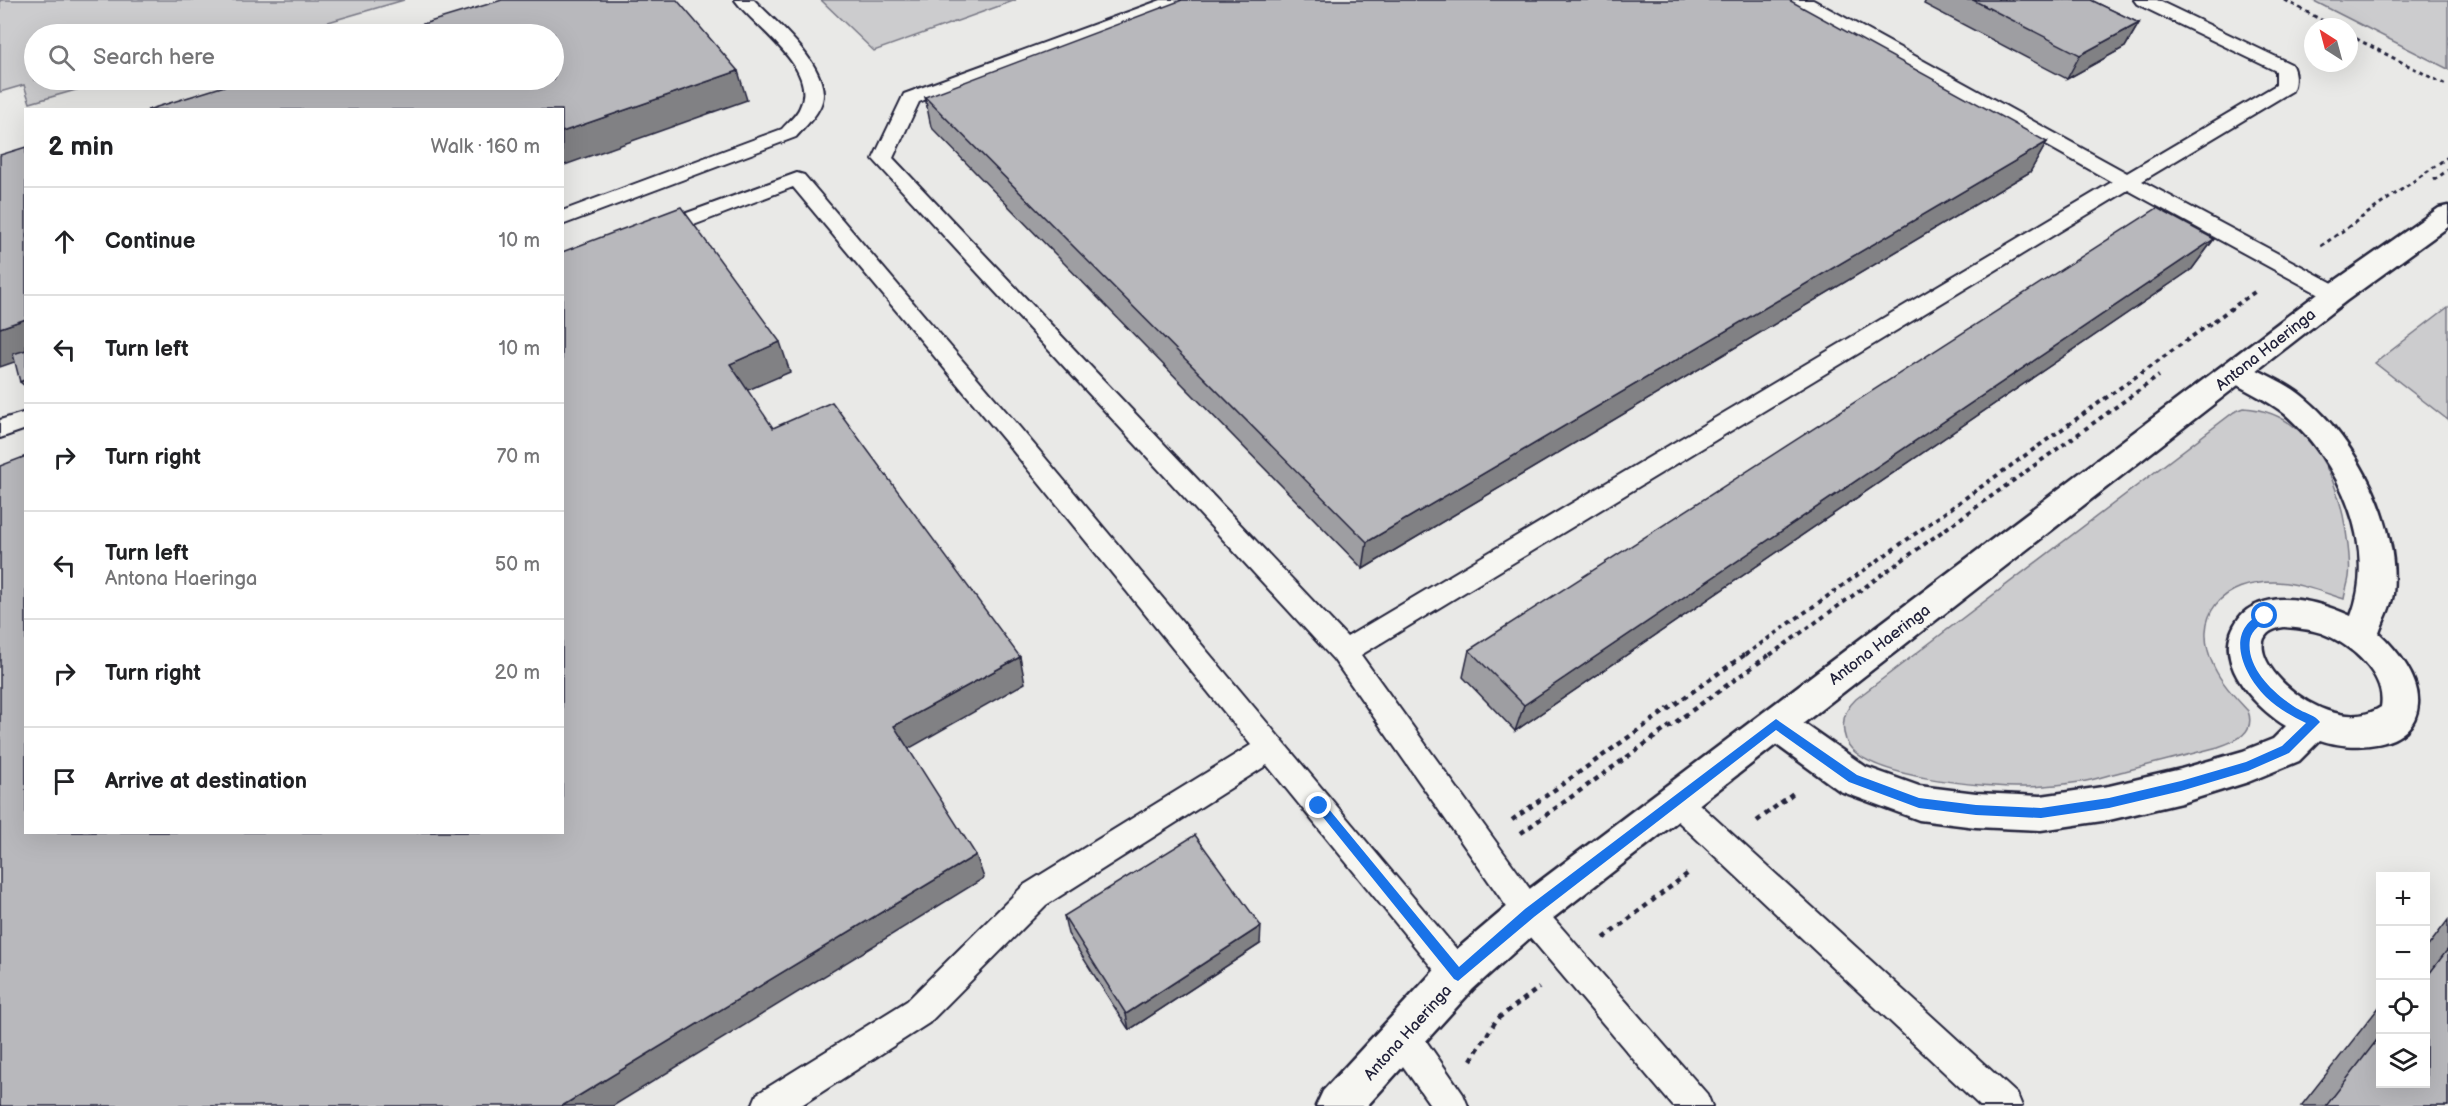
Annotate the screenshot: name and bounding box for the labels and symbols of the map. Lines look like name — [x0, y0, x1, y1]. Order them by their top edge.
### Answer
north arrow — [2304, 18, 2358, 72]
street label: Antona Haeringa — [2212, 305, 2320, 395]
street label: Antona Haeringa — [1826, 601, 1934, 689]
route start — [2251, 602, 2277, 628]
route end — [1305, 792, 1331, 818]
street label: Antona Haeringa — [1360, 981, 1456, 1085]

